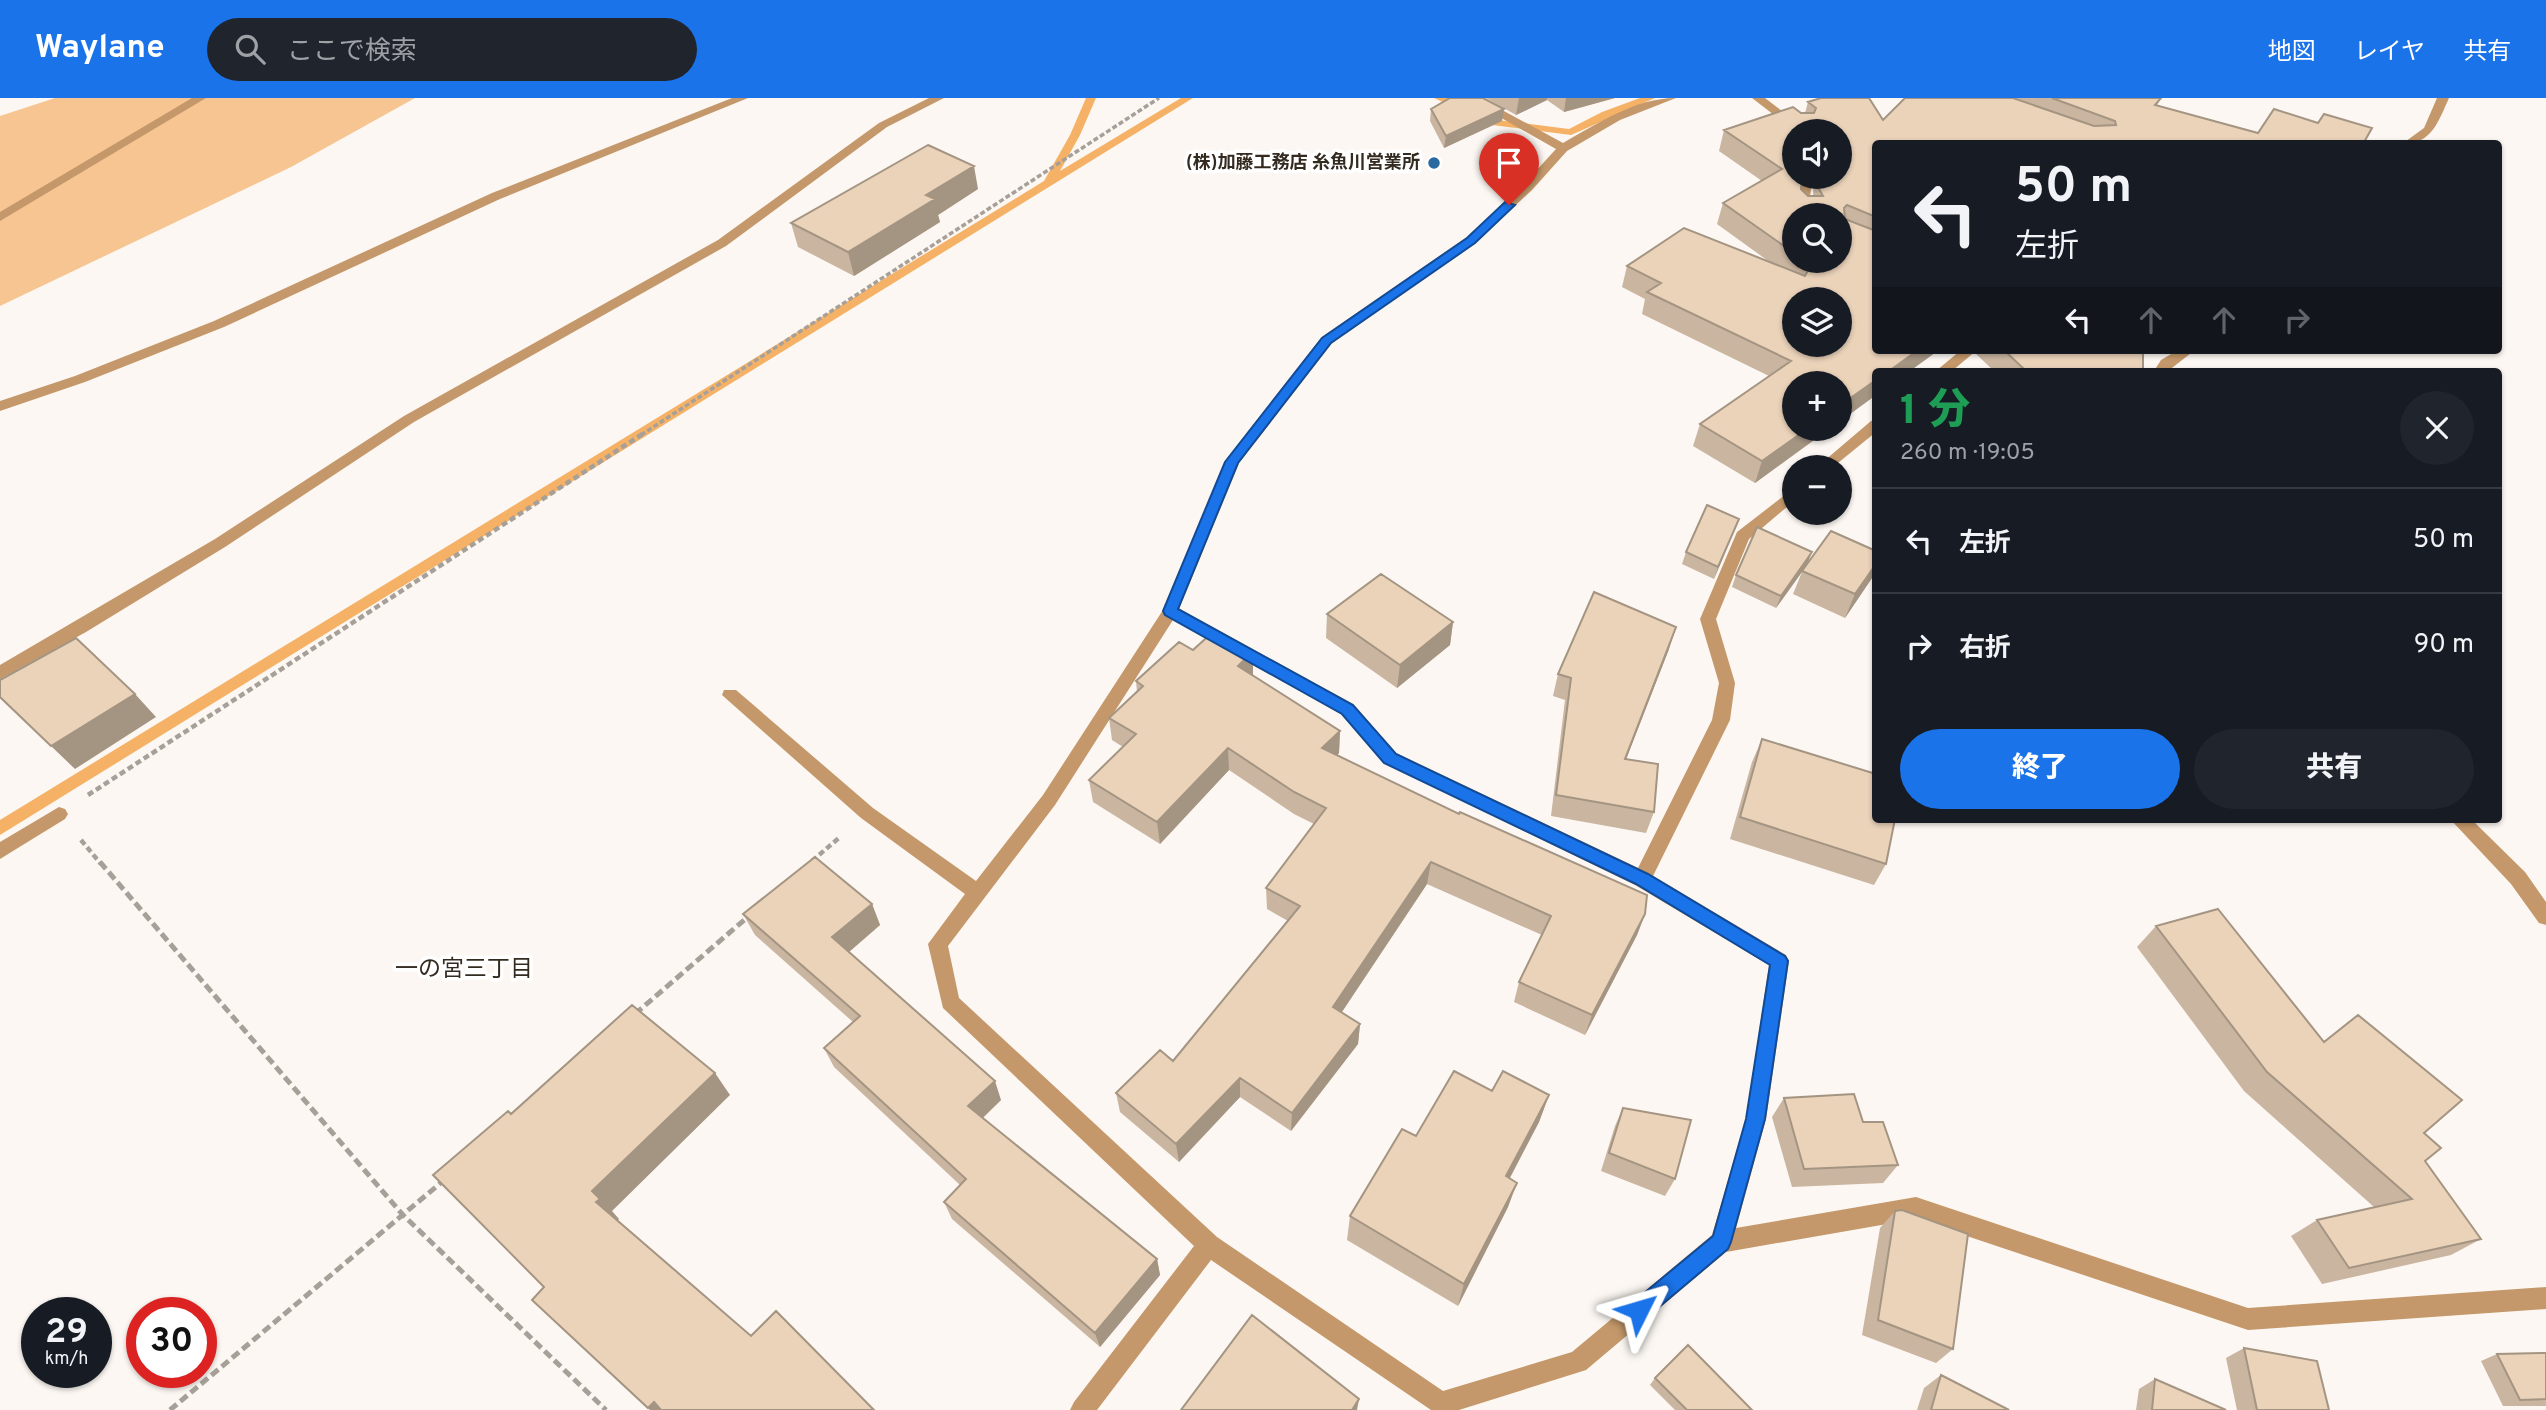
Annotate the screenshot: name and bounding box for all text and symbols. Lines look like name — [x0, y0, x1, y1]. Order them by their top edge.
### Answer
search box — [207, 18, 697, 81]
text: Waylane — [35, 28, 165, 70]
icon: search — [231, 30, 269, 68]
text: ここで検索 — [287, 36, 417, 69]
text: 地図 — [2268, 38, 2316, 68]
text: レイヤ — [2354, 38, 2425, 68]
text: 共有 — [2463, 38, 2511, 68]
map controls — [1782, 119, 1852, 525]
button: sound — [1782, 119, 1852, 189]
pin — [1479, 133, 1539, 205]
icon: arrive — [1490, 144, 1528, 182]
place label: (株)加藤工務店 糸魚川営業所 — [1186, 151, 1420, 175]
marker: (株)加藤工務店 糸魚川営業所 — [1426, 155, 1442, 171]
text: 50 m — [2015, 158, 2132, 220]
icon: left — [1900, 168, 1991, 259]
button: search — [1782, 203, 1852, 273]
text: 左折 — [2015, 228, 2079, 268]
button: layers — [1782, 287, 1852, 357]
icon: left — [2059, 301, 2097, 339]
icon: ahead — [2132, 301, 2170, 339]
icon: ahead — [2205, 301, 2243, 339]
icon: right — [2278, 301, 2316, 339]
button: + — [1782, 371, 1852, 441]
text: 1 分 — [1900, 386, 1970, 439]
button: close — [2400, 391, 2474, 465]
text: 260 m · 19:05 — [1900, 439, 2035, 468]
button: − — [1782, 455, 1852, 525]
icon: left — [1900, 522, 1938, 560]
text: 50 m — [2413, 524, 2474, 557]
text: 左折 — [1959, 528, 2011, 561]
icon: right — [1900, 627, 1938, 665]
text: 90 m — [2414, 629, 2474, 662]
text: 右折 — [1959, 633, 2011, 666]
button: 終了 — [1900, 729, 2180, 809]
button: 共有 — [2194, 729, 2474, 809]
district label: 一の宮三丁目 — [395, 956, 533, 985]
position arrow — [1602, 1273, 1676, 1347]
speed limit sign: 30 — [126, 1297, 217, 1388]
text: 29 — [45, 1311, 88, 1355]
text: km/h — [45, 1348, 88, 1371]

